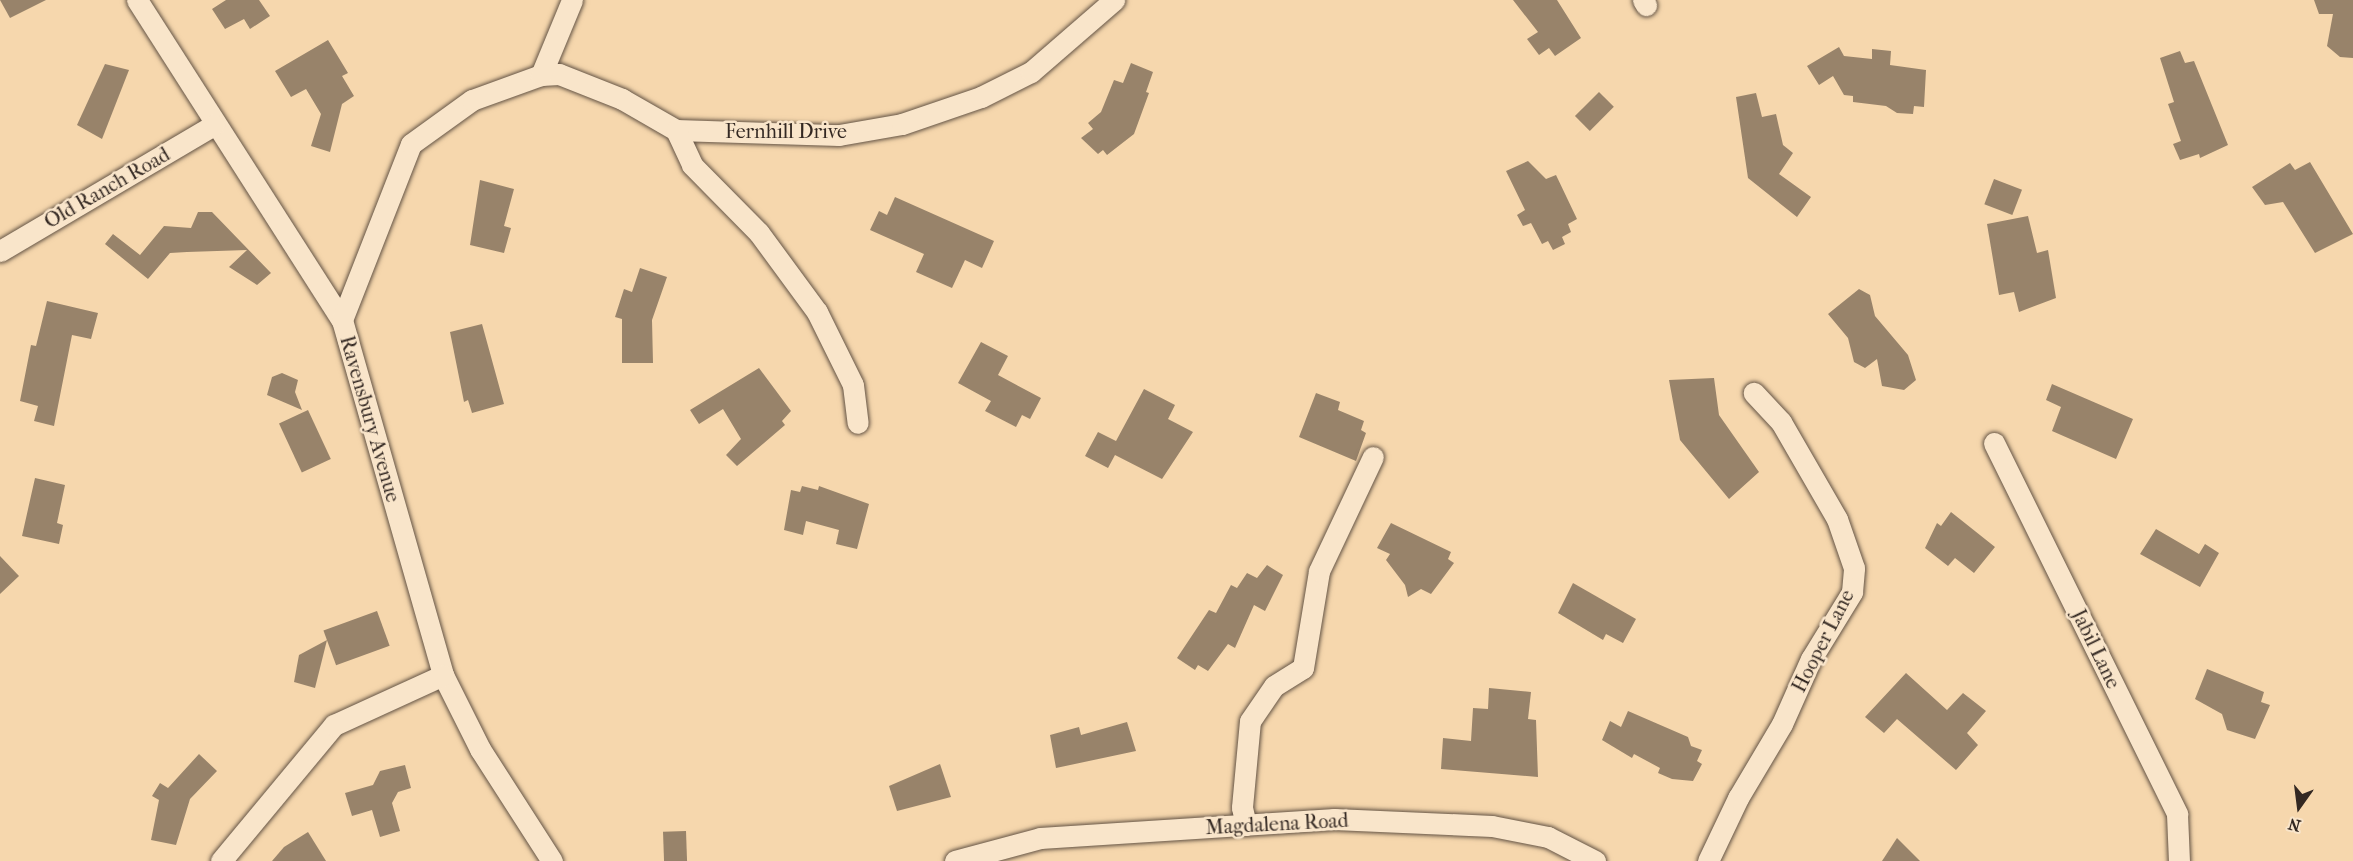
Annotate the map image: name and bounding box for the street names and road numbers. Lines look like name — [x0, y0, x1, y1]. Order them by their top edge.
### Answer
street label: Fernhill Drive — [725, 119, 847, 143]
street label: Old Ranch Road — [40, 142, 174, 234]
street label: Ravensbury Avenue — [335, 333, 405, 505]
street label: Hooper Lane — [1787, 586, 1859, 696]
street label: Jabil Lane — [2067, 605, 2125, 693]
street label: Magdalena Road — [1205, 808, 1349, 840]

